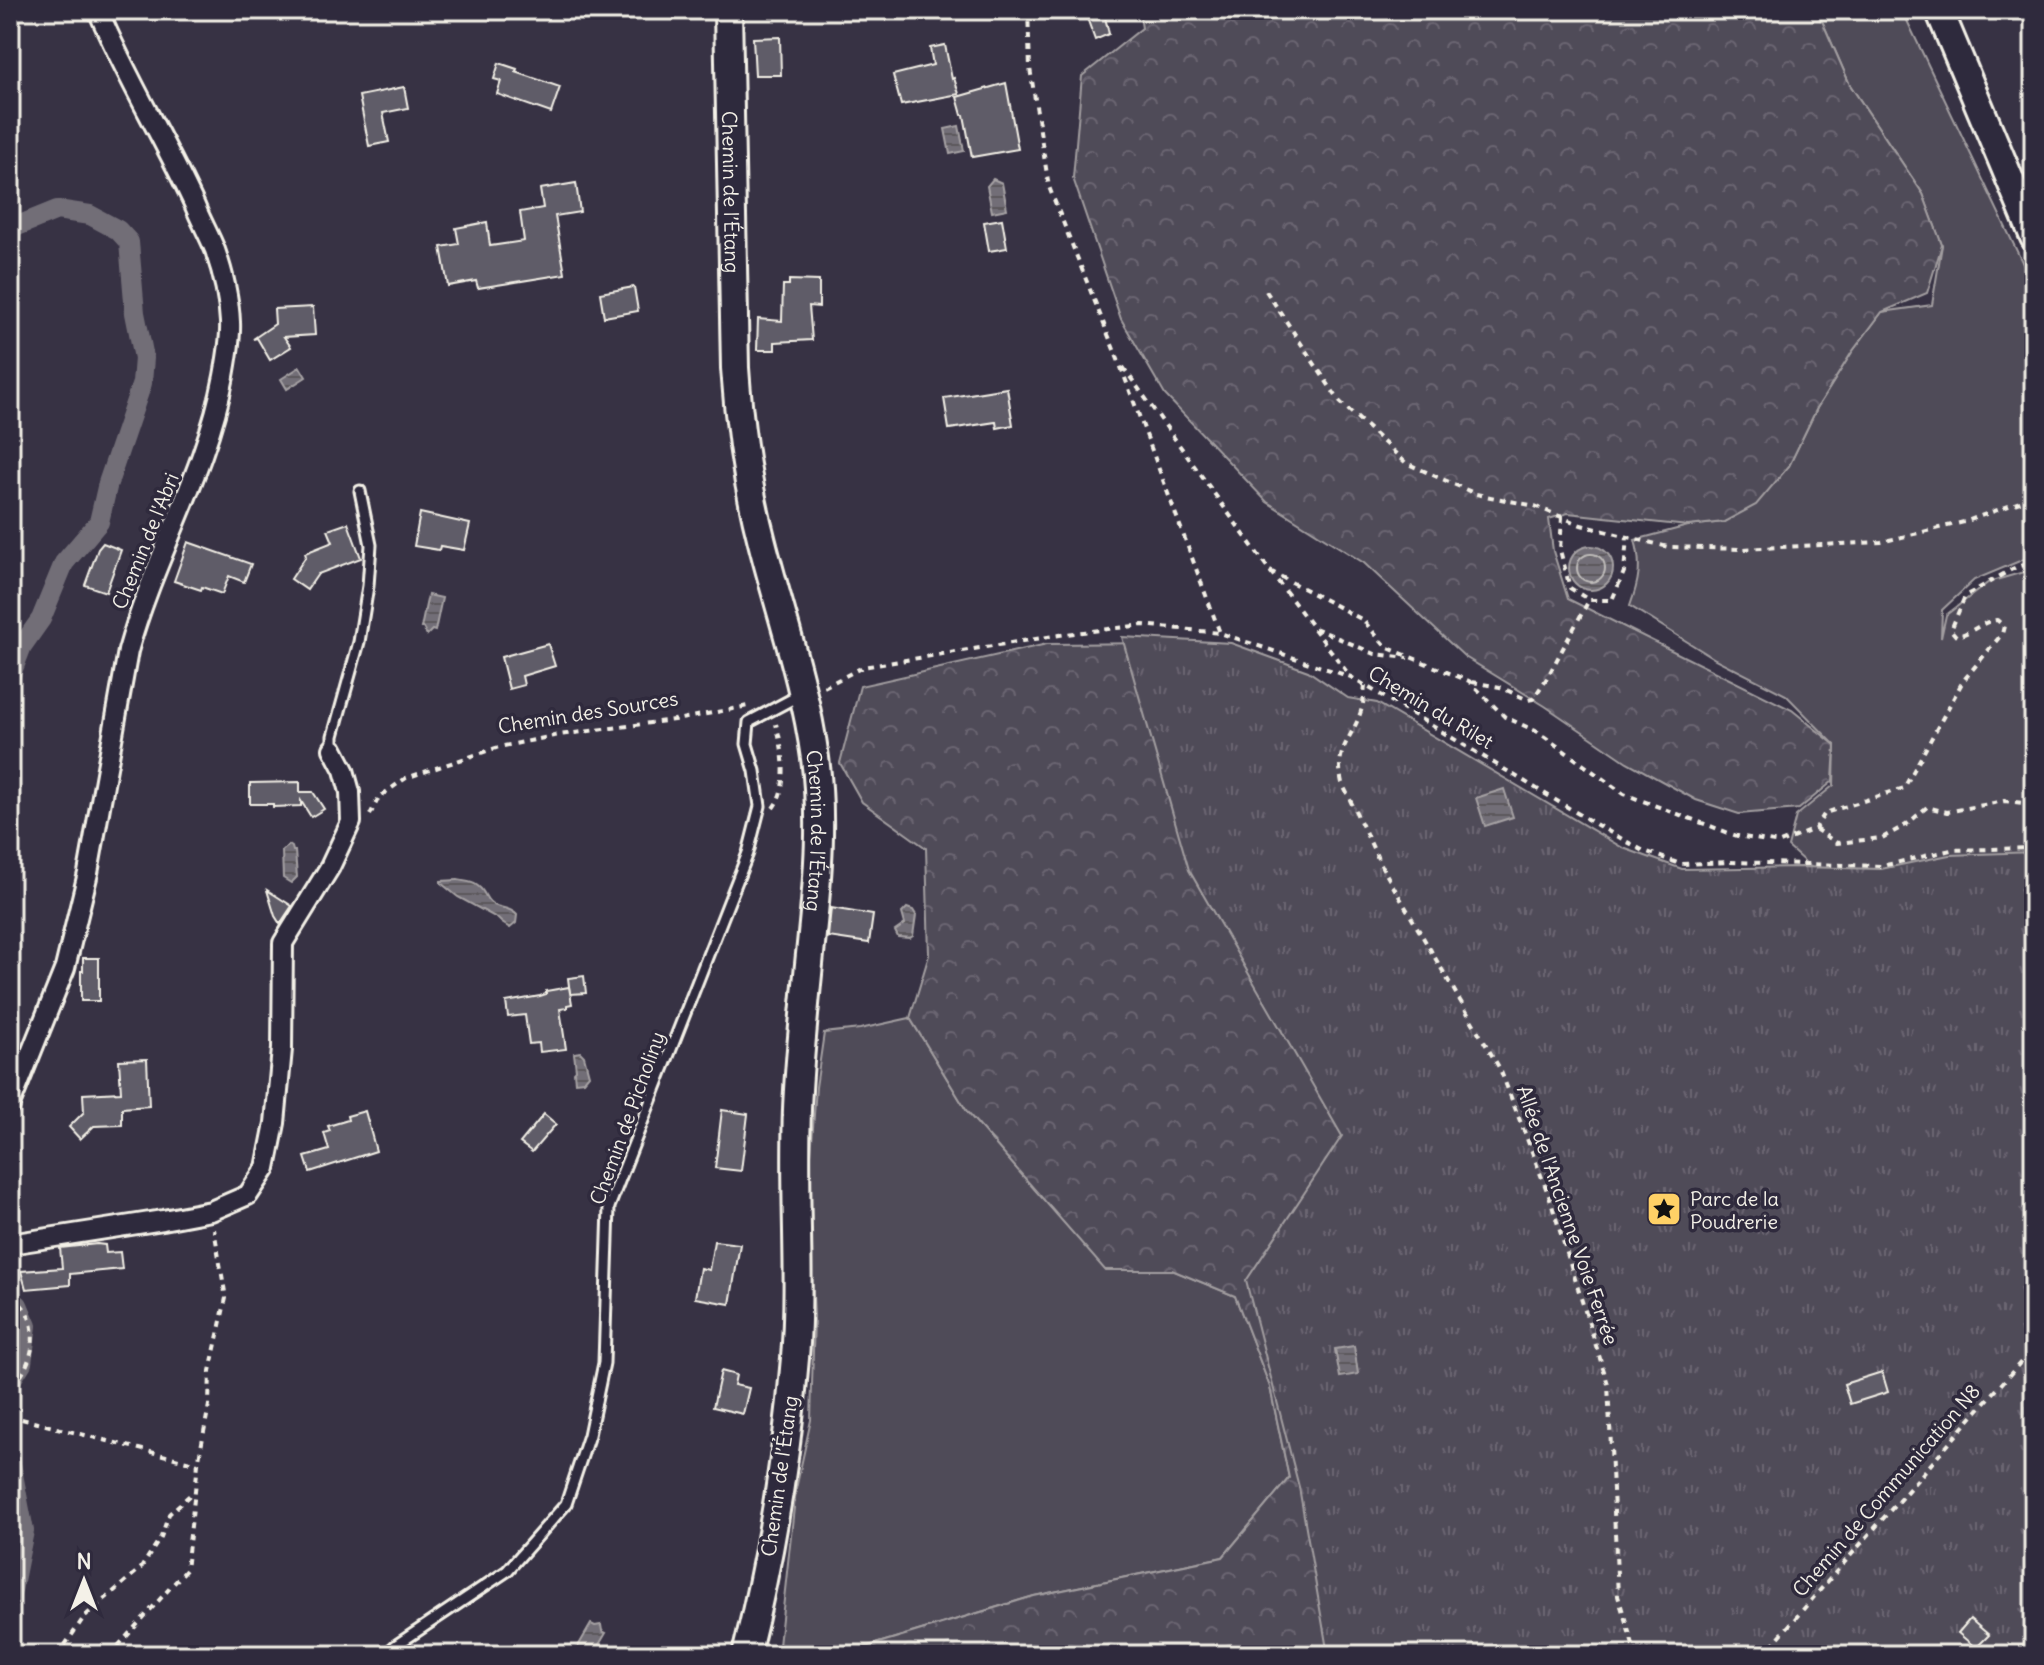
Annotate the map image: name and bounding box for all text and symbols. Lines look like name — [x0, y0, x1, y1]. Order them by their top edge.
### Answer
street label: Chemin de l’Étang — [717, 111, 746, 273]
street label: Chemin de l'Abri — [106, 469, 184, 613]
street label: Chemin du Rilet — [1364, 660, 1498, 754]
street label: Chemin des Sources — [496, 685, 680, 739]
street label: Chemin de l’Étang — [802, 748, 832, 913]
street label: Chemin de Picholiny — [584, 1028, 670, 1208]
street label: Allée de l'Ancienne Voie Ferrée — [1512, 1082, 1624, 1348]
place label: Parc de la Poudrerie — [1690, 1186, 1779, 1234]
place icon: Parc de la Poudrerie — [1645, 1190, 1683, 1228]
street label: Chemin de Communication N8 — [1787, 1379, 1985, 1601]
street label: Chemin de l’Étang — [755, 1394, 803, 1558]
north arrow — [44, 1541, 124, 1621]
text: N — [76, 1547, 92, 1575]

